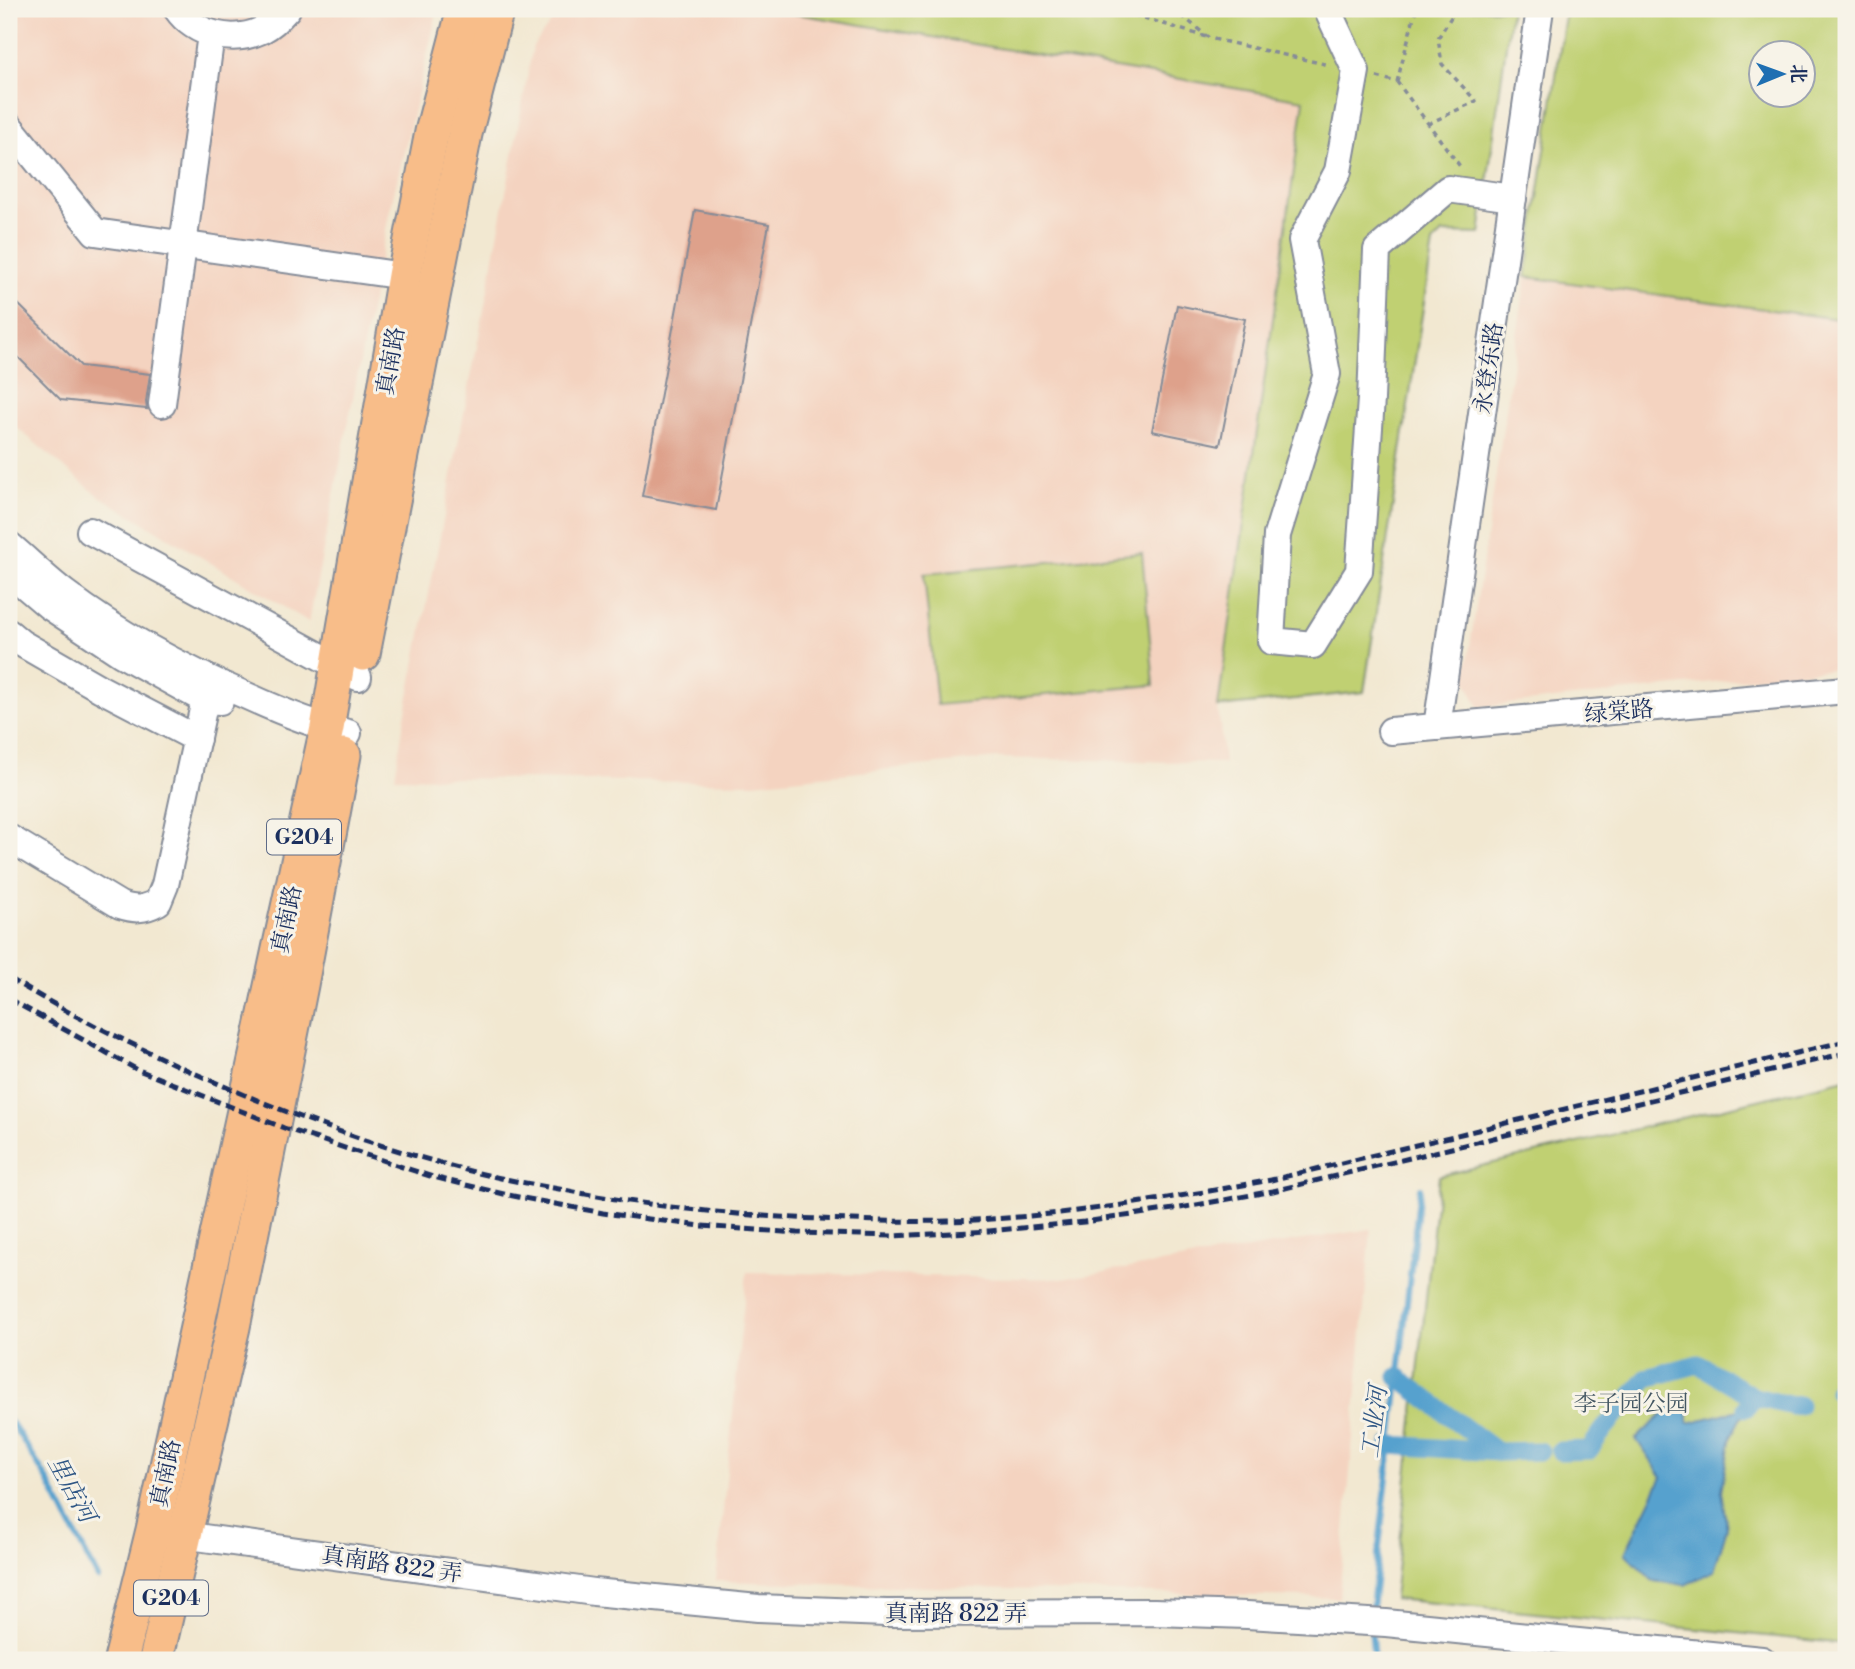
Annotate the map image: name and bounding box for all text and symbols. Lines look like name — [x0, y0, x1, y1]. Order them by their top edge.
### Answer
north arrow — [1746, 38, 1816, 108]
text: 北 — [1786, 64, 1810, 83]
street label: 永登东路 — [1469, 321, 1509, 416]
street label: 真南路 — [371, 325, 411, 398]
street label: 绿棠路 — [1583, 695, 1655, 729]
road number: G204 — [267, 820, 341, 854]
street label: 真南路 — [266, 883, 308, 956]
water label: 工业河 — [1356, 1381, 1395, 1460]
park label: 李子园公园 — [1574, 1390, 1689, 1418]
street label: 真南路 — [145, 1437, 187, 1510]
water label: 里店河 — [41, 1451, 104, 1532]
street label: 真南路 822 弄 — [320, 1541, 464, 1589]
road number: G204 — [134, 1580, 208, 1616]
street label: 真南路 822 弄 — [885, 1600, 1027, 1628]

